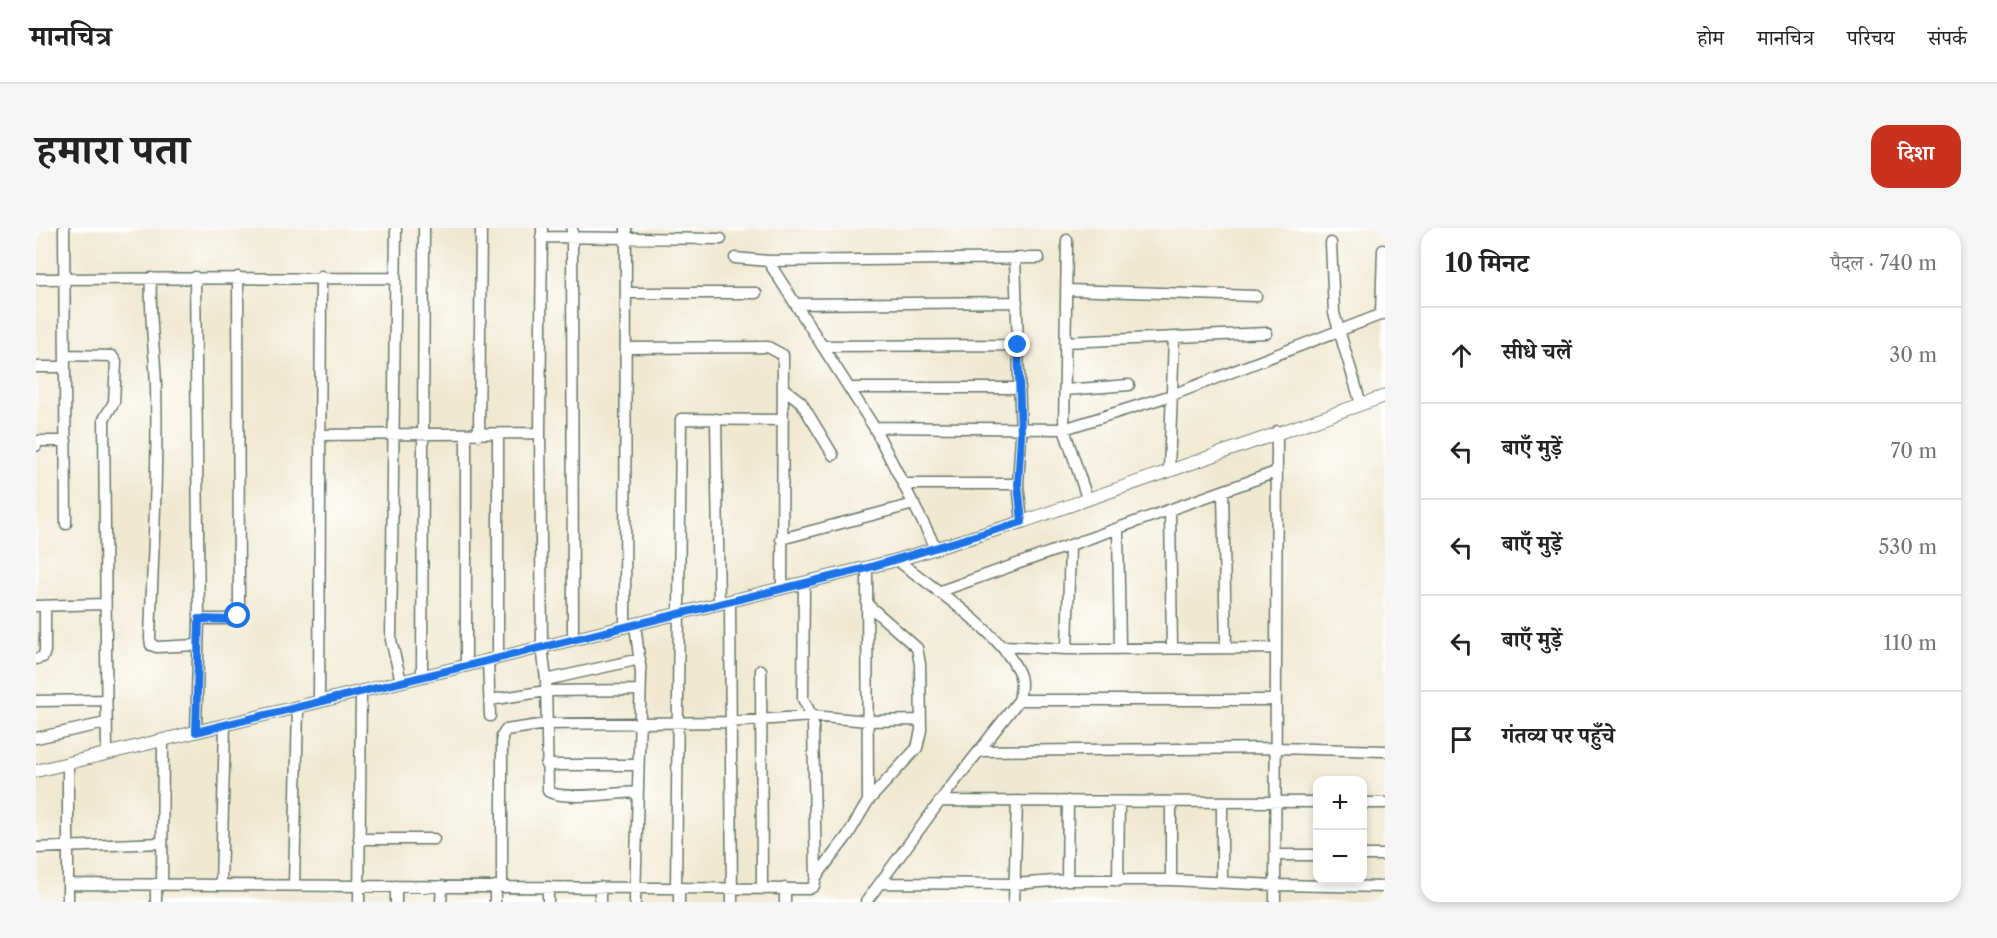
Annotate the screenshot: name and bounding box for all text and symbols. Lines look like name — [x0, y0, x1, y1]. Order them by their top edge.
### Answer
text: मानचित्र — [30, 19, 112, 53]
text: होम — [1697, 25, 1724, 50]
text: मानचित्र — [1757, 25, 1814, 50]
text: परिचय — [1847, 25, 1895, 50]
text: संपर्क — [1928, 25, 1967, 50]
text: हमारा पता — [36, 123, 189, 175]
button: दिशा — [1871, 125, 1961, 188]
text: 10 मिनट — [1445, 247, 1529, 279]
text: पैदल · 740 m — [1831, 251, 1937, 275]
route end — [1004, 331, 1030, 357]
text: सीधे चलें — [1502, 338, 1571, 365]
icon: ahead — [1445, 339, 1478, 372]
text: 30 m — [1889, 343, 1937, 367]
text: बाएँ मुड़ें — [1502, 434, 1562, 461]
icon: left — [1445, 435, 1478, 468]
text: 70 m — [1891, 439, 1937, 463]
text: बाएँ मुड़ें — [1502, 530, 1562, 557]
icon: left — [1445, 531, 1478, 564]
text: 530 m — [1879, 535, 1937, 559]
route start — [224, 602, 250, 628]
text: बाएँ मुड़ें — [1502, 626, 1562, 653]
icon: left — [1445, 627, 1478, 660]
text: 110 m — [1884, 631, 1937, 655]
text: गंतव्य पर पहुँचे — [1502, 722, 1615, 749]
icon: arrive — [1445, 723, 1478, 756]
map controls — [1313, 776, 1367, 884]
button: + — [1313, 776, 1367, 830]
button: − — [1313, 830, 1367, 884]

